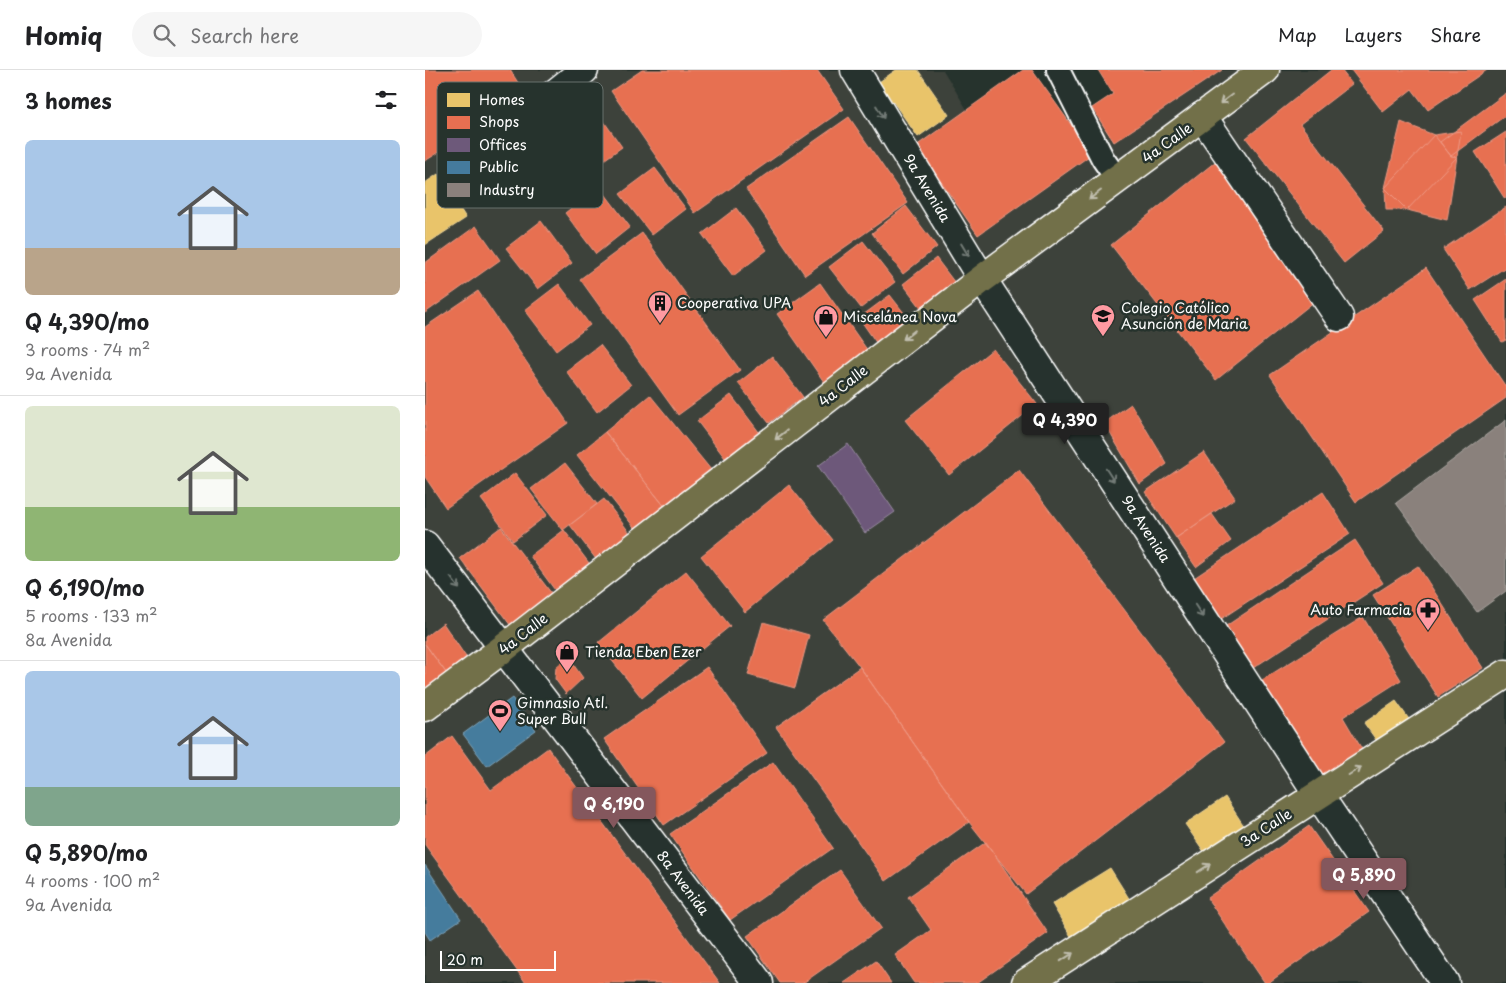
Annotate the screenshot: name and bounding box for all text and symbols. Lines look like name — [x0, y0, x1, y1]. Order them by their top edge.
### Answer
search box — [132, 12, 482, 57]
text: Homiq — [25, 17, 102, 53]
icon: search — [150, 21, 178, 49]
text: Search here — [190, 21, 299, 49]
text: Map — [1278, 21, 1317, 48]
text: Layers — [1345, 21, 1402, 48]
text: Share — [1430, 21, 1481, 48]
legend — [437, 82, 603, 208]
text: 3 homes — [25, 84, 112, 116]
icon: filters — [372, 86, 400, 114]
text: Homes — [479, 89, 525, 110]
one-way arrow — [1219, 94, 1233, 104]
one-way arrow — [876, 104, 886, 118]
text: Shops — [479, 111, 519, 132]
street label: 4a Calle — [1137, 117, 1196, 168]
text: Offices — [479, 134, 526, 155]
street label: 9a Avenida — [899, 150, 956, 226]
text: Public — [479, 156, 519, 177]
icon: home — [168, 173, 258, 263]
text: Industry — [479, 179, 534, 200]
one-way arrow — [1089, 190, 1102, 201]
one-way arrow — [960, 243, 970, 257]
building icon: Cooperativa UPA — [647, 290, 673, 324]
place label: Cooperativa UPA — [677, 292, 791, 313]
place label: Colegio Católico Asunción de Maria — [1121, 297, 1248, 334]
school or university icon: Colegio Católico Asunción de Maria — [1090, 303, 1116, 337]
shop icon: Miscelánea Nova — [813, 304, 839, 338]
text: Q 4,390/mo — [25, 305, 149, 337]
place label: Miscelánea Nova — [843, 306, 957, 327]
one-way arrow — [903, 330, 916, 341]
text: 3 rooms · 74 m² — [25, 337, 150, 361]
street label: 4a Calle — [814, 359, 872, 412]
text: 9a Avenida — [25, 361, 112, 385]
pin: Q 4,390 — [1019, 402, 1111, 445]
text: Q 4,390 — [1033, 407, 1097, 431]
one-way arrow — [775, 429, 788, 440]
icon: home — [168, 438, 258, 528]
one-way arrow — [1105, 468, 1115, 482]
street label: 9a Avenida — [1117, 491, 1176, 567]
text: Q 6,190/mo — [25, 571, 144, 603]
one-way arrow — [449, 577, 460, 590]
pharmacy icon: Auto Farmacia — [1415, 597, 1441, 631]
place label: Auto Farmacia — [1310, 599, 1411, 620]
text: 5 rooms · 133 m² — [25, 603, 158, 627]
one-way arrow — [1194, 604, 1204, 618]
street label: 4a Calle — [494, 607, 552, 660]
text: 8a Avenida — [25, 627, 112, 651]
shop icon: Tienda Eben Ezer — [554, 639, 580, 673]
place label: Tienda Eben Ezer — [585, 641, 702, 662]
place label: Gimnasio Atl. Super Bull — [517, 692, 608, 729]
sports icon: Gimnasio Atl. Super Bull — [487, 698, 513, 732]
icon: home — [168, 703, 258, 793]
one-way arrow — [1347, 765, 1361, 775]
pin: Q 6,190 — [568, 786, 660, 829]
text: Q 6,190 — [584, 791, 644, 815]
street label: 3a Calle — [1236, 803, 1296, 852]
text: Q 5,890/mo — [25, 836, 148, 868]
street label: 8a Avenida — [652, 846, 715, 920]
pin: Q 5,890 — [1318, 858, 1410, 900]
text: Q 5,890 — [1332, 862, 1396, 886]
one-way arrow — [1196, 863, 1210, 873]
text: 4 rooms · 100 m² — [25, 868, 160, 892]
text: 9a Avenida — [25, 892, 112, 916]
scale bar — [440, 948, 556, 971]
text: 20 m — [447, 949, 483, 970]
one-way arrow — [1060, 951, 1074, 962]

